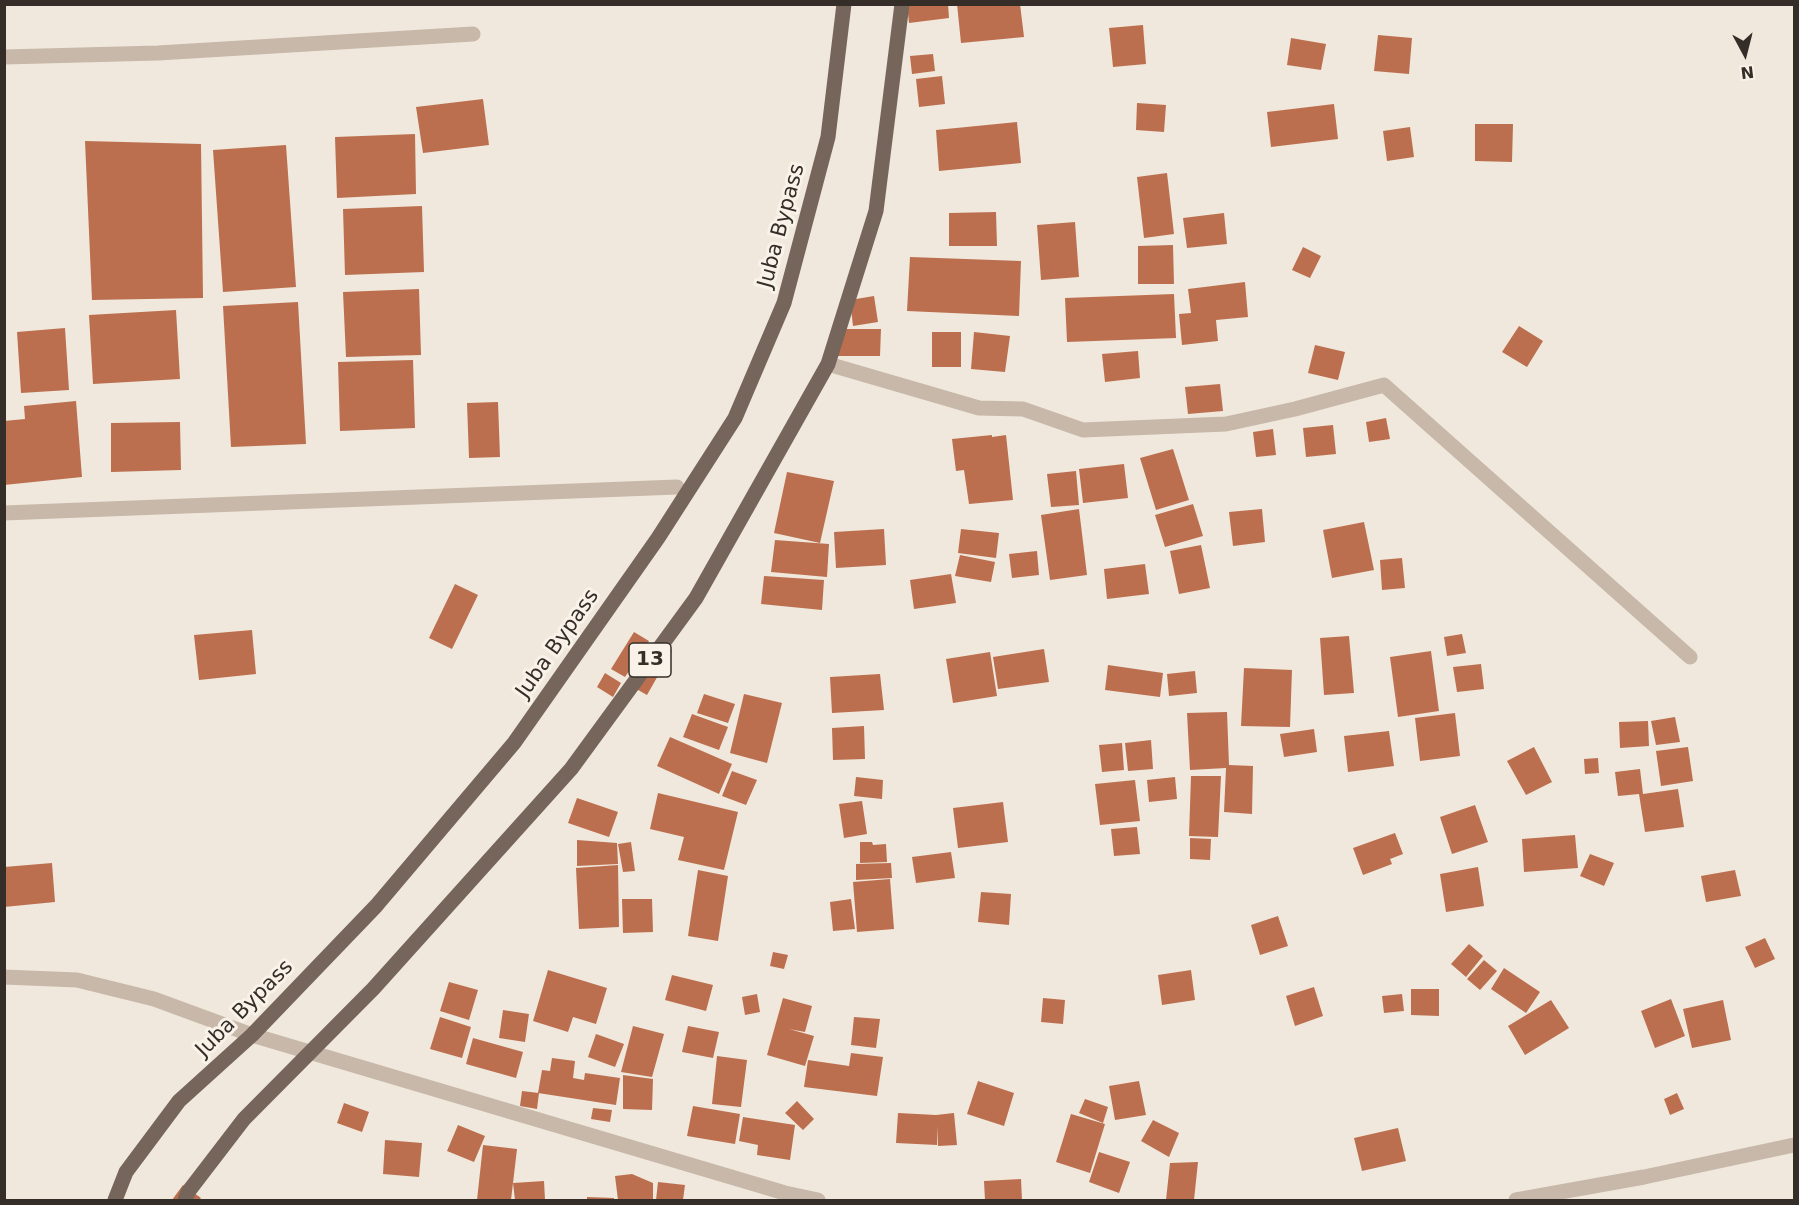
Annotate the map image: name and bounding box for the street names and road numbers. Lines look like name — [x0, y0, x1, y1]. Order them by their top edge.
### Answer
street label: Juba Bypass — [753, 161, 811, 291]
street label: Juba Bypass — [511, 585, 605, 703]
road number: 13 — [629, 643, 671, 677]
street label: Juba Bypass — [191, 955, 299, 1063]

